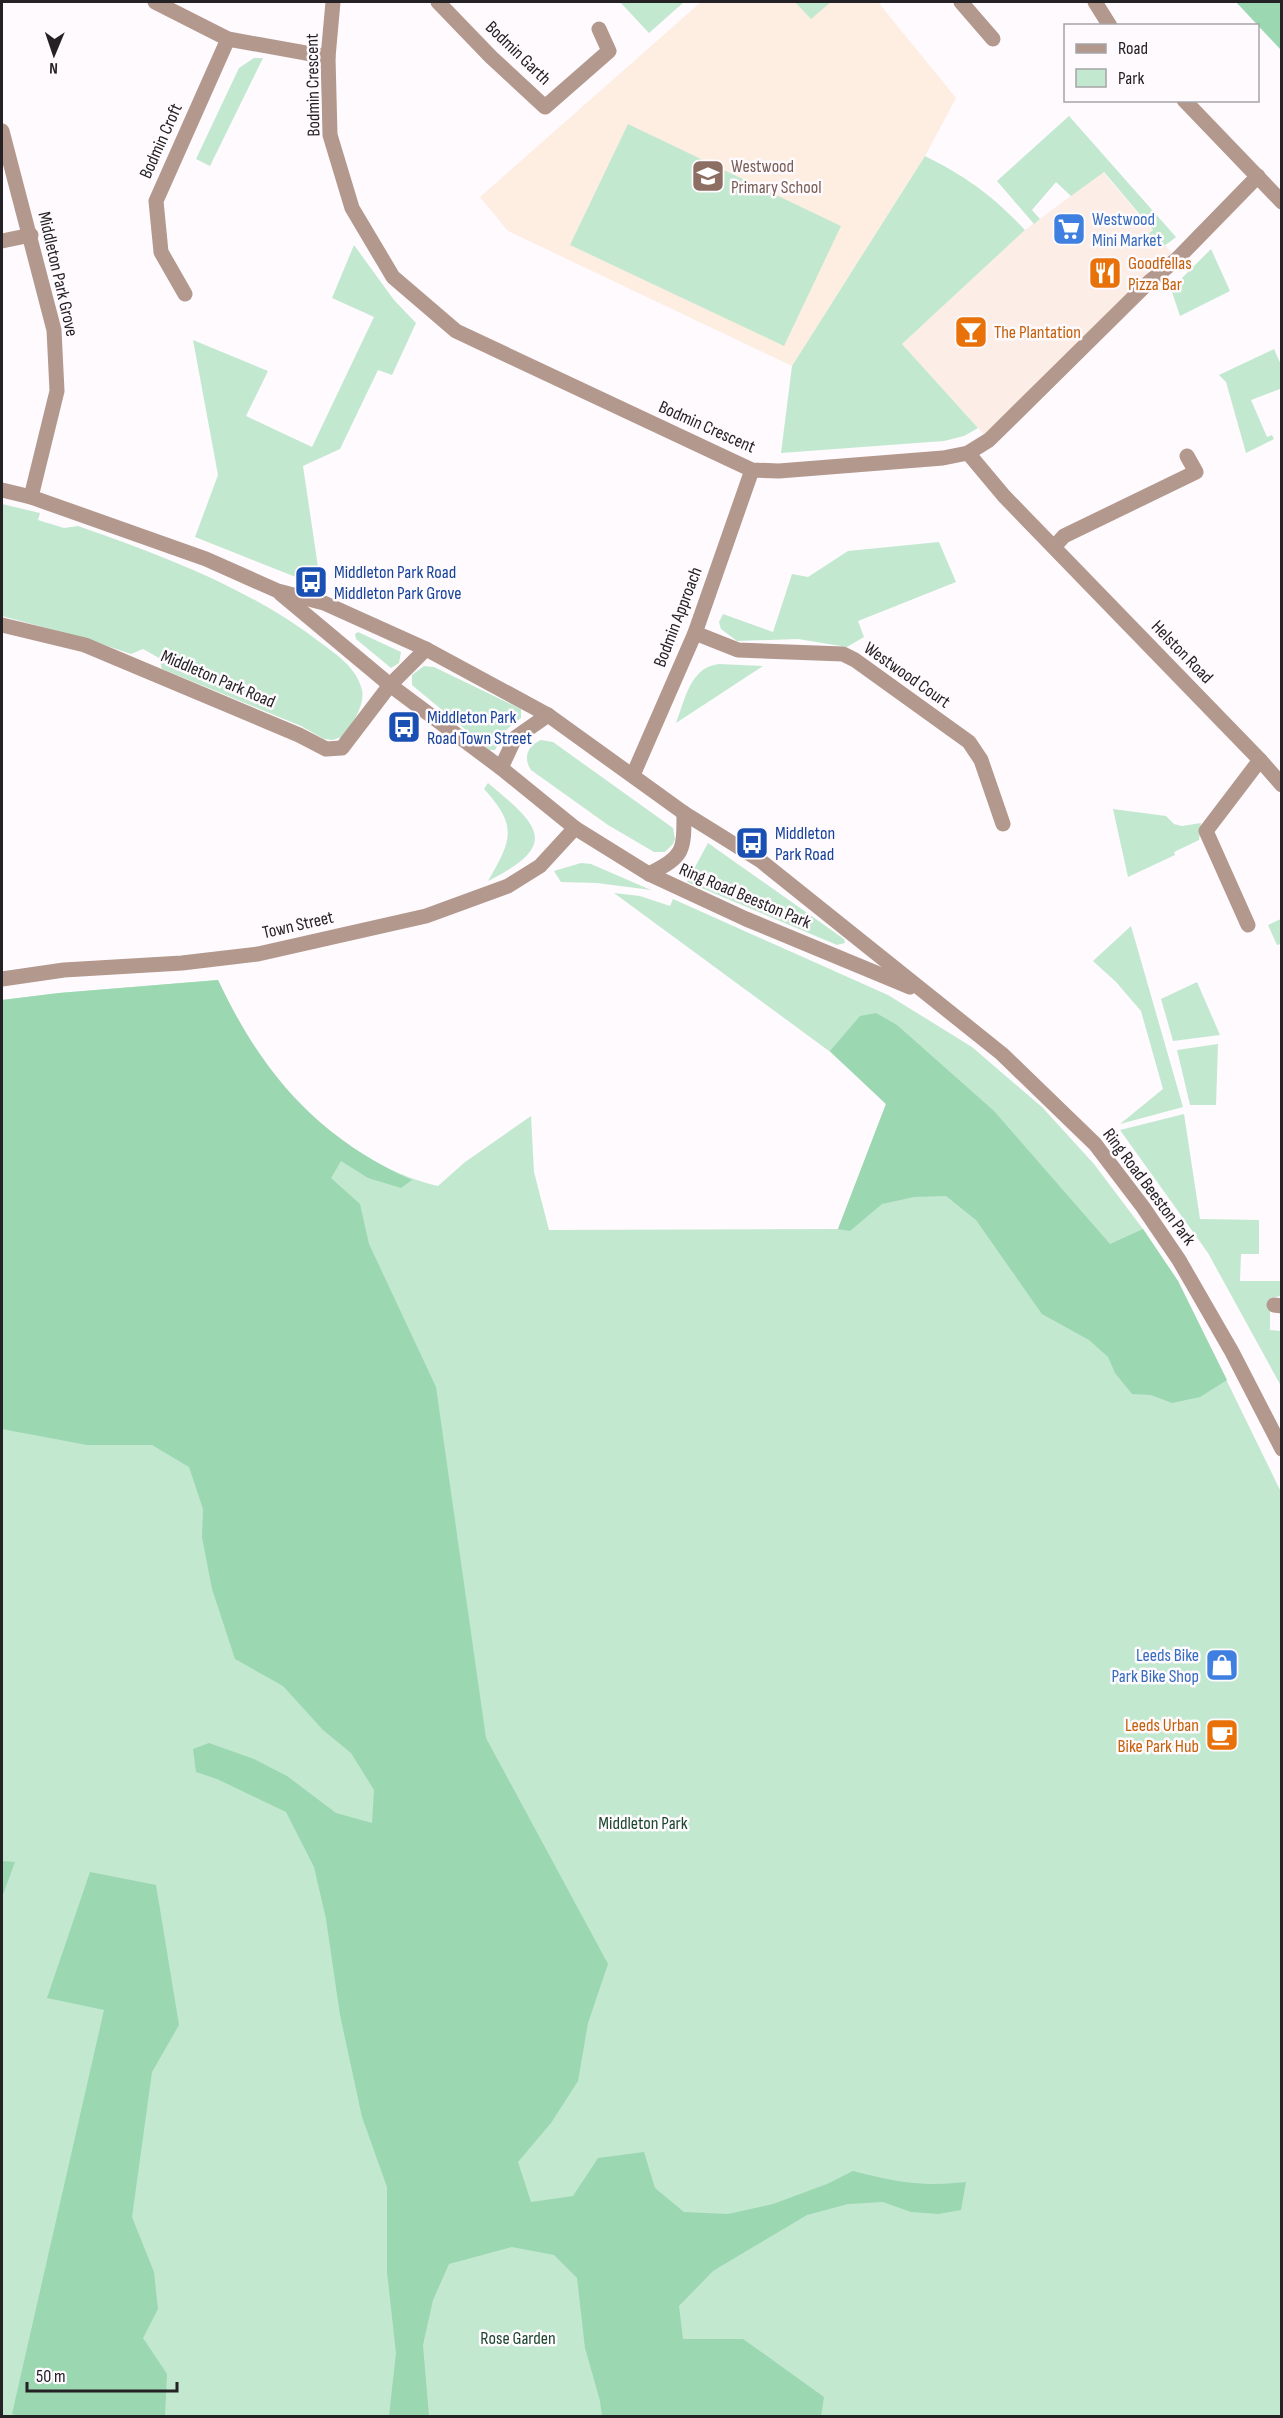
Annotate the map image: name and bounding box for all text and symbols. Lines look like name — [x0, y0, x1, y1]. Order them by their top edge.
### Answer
street label: Bodmin Garth — [481, 17, 555, 89]
north arrow — [24, 24, 84, 84]
legend — [1064, 24, 1259, 102]
street label: Bodmin Crescent — [302, 33, 324, 137]
text: Road — [1118, 38, 1148, 59]
text: N — [49, 58, 58, 77]
text: Park — [1118, 68, 1144, 89]
street label: Bodmin Croft — [135, 100, 187, 182]
place label: Westwood Primary School — [731, 156, 822, 198]
school or university icon: Westwood Primary School — [690, 158, 726, 194]
place label: Westwood Mini Market — [1092, 209, 1163, 251]
street label: Middleton Park Grove — [33, 210, 83, 338]
supermarket icon: Westwood Mini Market — [1051, 211, 1087, 247]
place label: Goodfellas Pizza Bar — [1128, 253, 1192, 295]
restaurant icon: Goodfellas Pizza Bar — [1087, 255, 1123, 291]
bar icon: The Plantation — [953, 314, 989, 350]
place label: The Plantation — [994, 322, 1081, 343]
street label: Bodmin Crescent — [656, 396, 759, 458]
place label: Middleton Park Road Middleton Park Grove — [334, 562, 461, 604]
bus stop icon: Middleton Park Road Middleton Park Grove — [293, 564, 329, 600]
street label: Bodmin Approach — [649, 564, 707, 670]
street label: Helston Road — [1147, 616, 1217, 688]
street label: Westwood Court — [860, 638, 955, 713]
street label: Middleton Park Road — [158, 645, 278, 713]
place label: Middleton Park Road Town Street — [427, 707, 533, 749]
bus stop icon: Middleton Park Road Town Street — [386, 709, 422, 745]
place label: Middleton Park Road — [775, 823, 835, 865]
bus stop icon: Middleton Park Road — [734, 825, 770, 861]
street label: Ring Road Beeston Park — [676, 859, 814, 933]
street label: Town Street — [260, 907, 336, 943]
street label: Ring Road Beeston Park — [1098, 1124, 1200, 1250]
place label: Leeds Bike Park Bike Shop — [1111, 1645, 1199, 1687]
shop icon: Leeds Bike Park Bike Shop — [1204, 1647, 1240, 1683]
place label: Leeds Urban Bike Park Hub — [1118, 1715, 1199, 1757]
cafe icon: Leeds Urban Bike Park Hub — [1204, 1717, 1240, 1753]
park label: Middleton Park — [598, 1813, 688, 1834]
park label: Rose Garden — [480, 2328, 556, 2349]
scale bar — [27, 2355, 177, 2393]
text: 50 m — [36, 2366, 66, 2387]

